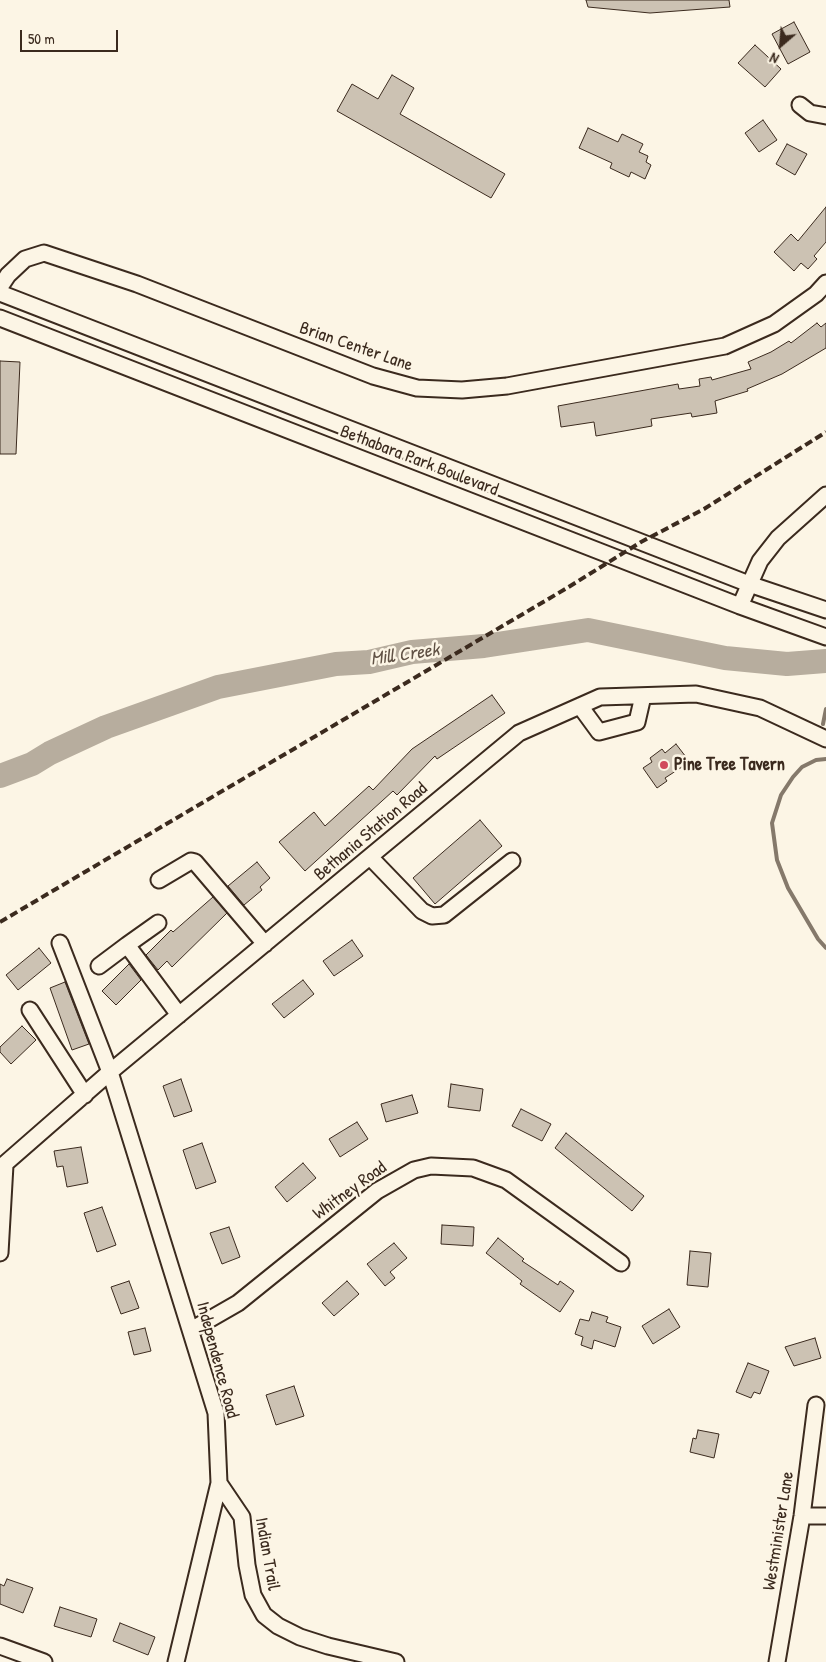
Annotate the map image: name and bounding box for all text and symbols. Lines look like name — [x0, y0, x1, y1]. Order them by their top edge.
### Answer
scale bar — [22, 20, 120, 52]
north arrow — [756, 20, 806, 70]
text: 50 m — [28, 28, 55, 49]
text: N — [766, 49, 782, 69]
street label: Brian Center Lane — [297, 318, 415, 376]
street label: Bethabara Park Boulevard — [337, 421, 501, 501]
water label: Mill Creek — [369, 639, 441, 671]
place label: Pine Tree Tavern — [674, 754, 785, 776]
marker: Pine Tree Tavern — [658, 759, 670, 771]
street label: Bethania Station Road — [310, 778, 432, 886]
street label: Whitney Road — [309, 1157, 391, 1225]
street label: Independence Road — [191, 1299, 243, 1421]
street label: Westminister Lane — [759, 1470, 799, 1592]
street label: Indian Trail — [250, 1516, 284, 1592]

